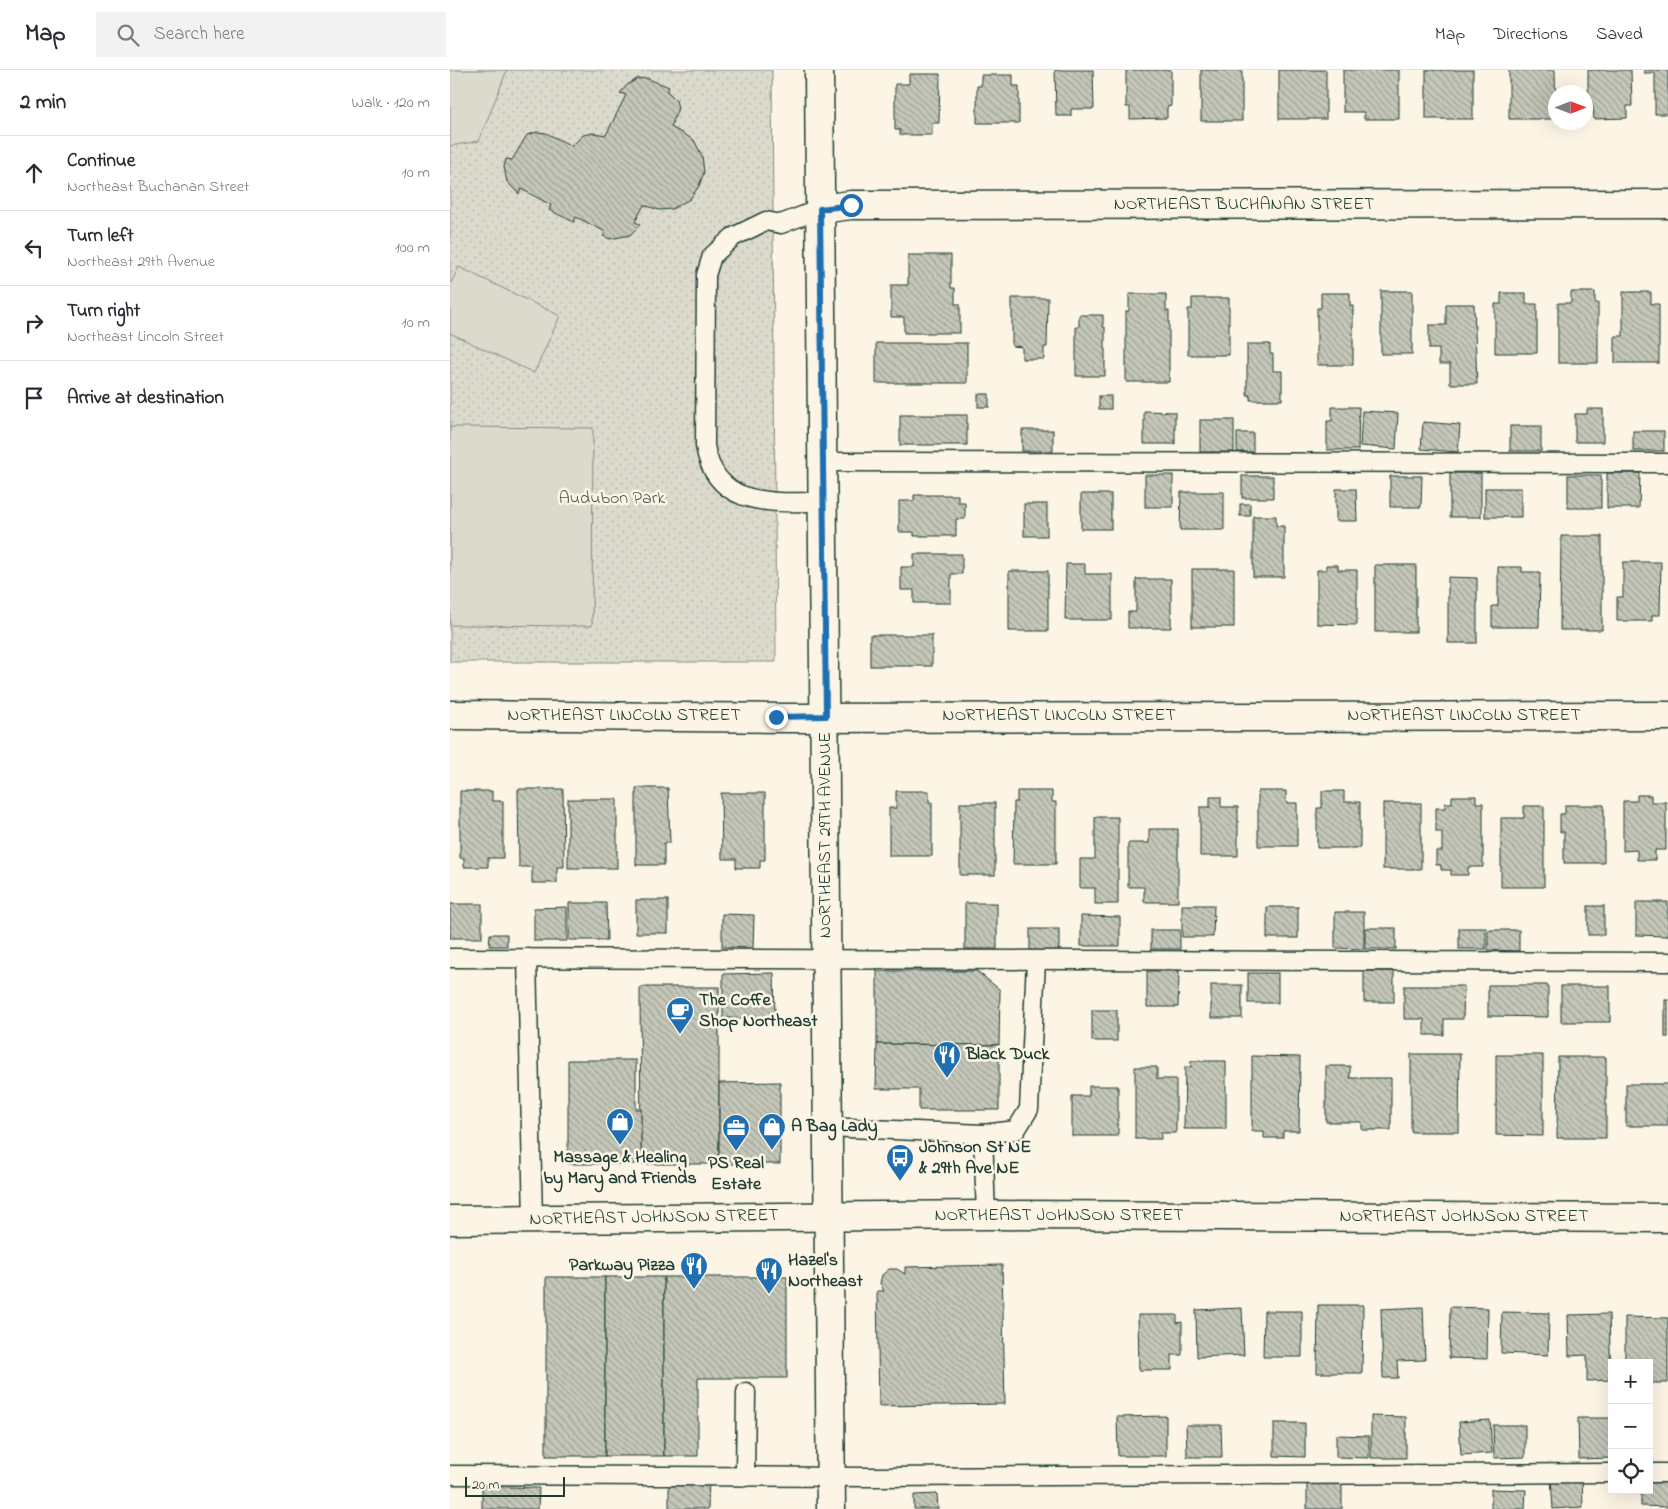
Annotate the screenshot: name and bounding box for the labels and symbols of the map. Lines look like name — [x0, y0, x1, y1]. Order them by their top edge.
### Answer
north arrow — [1548, 85, 1593, 130]
street label: NORTHEAST BUCHANAN STREET — [1114, 192, 1374, 218]
route start — [840, 194, 863, 217]
park label: Audubon Park — [559, 486, 665, 512]
street label: NORTHEAST LINCOLN STREET — [507, 703, 741, 729]
street label: NORTHEAST LINCOLN STREET — [942, 703, 1176, 729]
street label: NORTHEAST LINCOLN STREET — [1347, 703, 1581, 729]
route end — [765, 706, 788, 729]
street label: NORTHEAST 29TH AVENUE — [813, 732, 839, 938]
place label: The Coffe Shop Northeast — [699, 988, 818, 1035]
cafe icon: The Coffe Shop Northeast — [665, 996, 695, 1035]
restaurant icon: Black Duck — [932, 1040, 962, 1079]
place label: Black Duck — [965, 1042, 1051, 1068]
shop icon: Massage & Healing by Mary and Friends — [605, 1107, 635, 1146]
shop icon: A Bag Lady — [757, 1112, 787, 1151]
office icon: PS Real Estate — [721, 1113, 751, 1152]
place label: A Bag Lady — [791, 1114, 878, 1141]
place label: Johnson St NE & 29th Ave NE — [918, 1135, 1031, 1182]
bus stop icon: Johnson St NE & 29th Ave NE — [885, 1143, 915, 1182]
place label: Massage & Healing by Mary and Friends — [543, 1145, 697, 1193]
place label: PS Real Estate — [708, 1151, 764, 1198]
street label: NORTHEAST JOHNSON STREET — [529, 1203, 779, 1233]
street label: NORTHEAST JOHNSON STREET — [934, 1203, 1184, 1229]
street label: NORTHEAST JOHNSON STREET — [1339, 1204, 1589, 1230]
place label: Hazel's Northeast — [788, 1248, 864, 1295]
restaurant icon: Parkway Pizza — [679, 1251, 709, 1290]
place label: Parkway Pizza — [569, 1253, 675, 1280]
restaurant icon: Hazel's Northeast — [754, 1256, 784, 1295]
scale bar — [465, 1474, 565, 1497]

